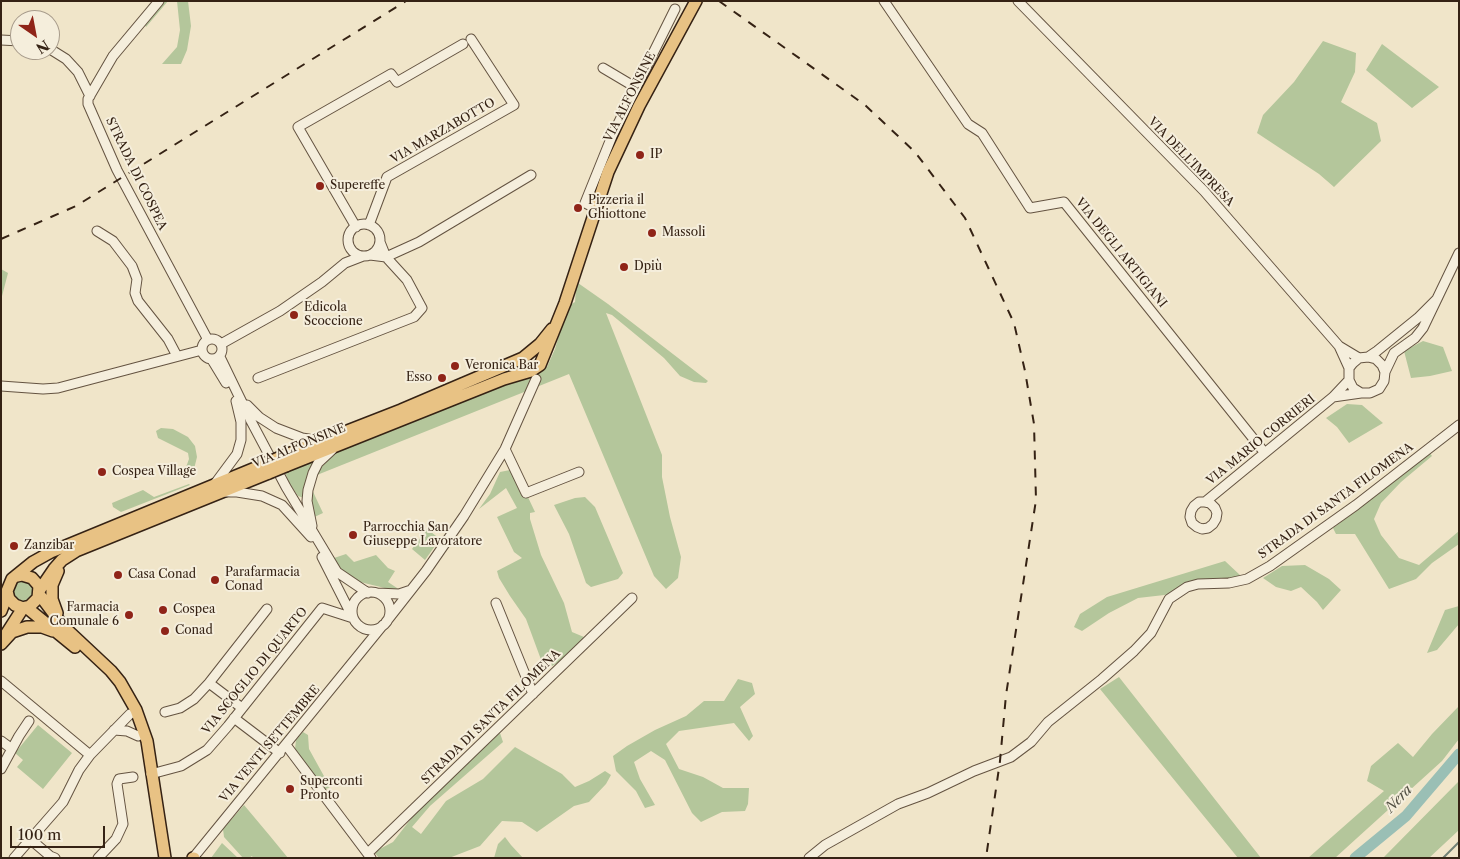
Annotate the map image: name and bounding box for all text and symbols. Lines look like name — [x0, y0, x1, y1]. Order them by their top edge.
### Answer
north arrow — [10, 10, 60, 60]
text: N — [33, 36, 53, 58]
street label: VIA ALFONSINE — [601, 49, 659, 145]
street label: VIA MARZABOTTO — [388, 95, 498, 167]
street label: STRADA DI COSPEA — [102, 115, 170, 233]
street label: VIA DELL'IMPRESA — [1145, 115, 1237, 209]
place label: IP — [650, 148, 662, 162]
marker: IP — [634, 149, 646, 161]
place label: Supereffe — [330, 179, 385, 193]
marker: Supereffe — [314, 180, 326, 192]
place label: Pizzeria il Ghiottone — [588, 194, 646, 222]
street label: VIA DEGLI ARTIGIANI — [1072, 195, 1170, 311]
marker: Pizzeria il Ghiottone — [572, 202, 584, 214]
place label: Massoli — [662, 226, 705, 240]
marker: Massoli — [646, 227, 658, 239]
place label: Dpiù — [634, 260, 662, 274]
marker: Dpiù — [618, 261, 630, 273]
place label: Edicola Scoccione — [304, 301, 363, 329]
marker: Edicola Scoccione — [288, 309, 300, 321]
place label: Veronica Bar — [465, 359, 538, 373]
marker: Veronica Bar — [449, 360, 461, 372]
place label: Esso — [406, 371, 432, 385]
marker: Esso — [436, 372, 448, 384]
street label: VIA MARIO CORRIERI — [1204, 392, 1318, 488]
street label: VIA ALFONSINE — [250, 421, 348, 471]
street label: STRADA DI SANTA FILOMENA — [1256, 440, 1416, 562]
place label: Cospea Village — [112, 465, 196, 479]
marker: Cospea Village — [96, 466, 108, 478]
place label: Parrocchia San Giuseppe Lavoratore — [363, 521, 482, 549]
marker: Parrocchia San Giuseppe Lavoratore — [347, 529, 359, 541]
place label: Zanzibar — [24, 539, 74, 553]
marker: Zanzibar — [8, 540, 20, 552]
place label: Parafarmacia Conad — [225, 566, 300, 594]
place label: Casa Conad — [128, 568, 196, 582]
marker: Casa Conad — [112, 569, 124, 581]
marker: Parafarmacia Conad — [209, 574, 221, 586]
place label: Farmacia Comunale 6 — [49, 601, 119, 629]
place label: Cospea — [173, 603, 215, 617]
marker: Cospea — [157, 604, 169, 616]
street label: VIA SCOGLIO DI QUARTO — [199, 605, 311, 737]
marker: Farmacia Comunale 6 — [123, 609, 135, 621]
place label: Conad — [175, 624, 213, 638]
marker: Conad — [159, 625, 171, 637]
street label: STRADA DI SANTA FILOMENA — [418, 647, 564, 787]
street label: VIA VENTI SETTEMBRE — [217, 683, 323, 805]
place label: Superconti Pronto — [300, 775, 363, 803]
water label: Nera — [1382, 782, 1416, 816]
marker: Superconti Pronto — [284, 783, 296, 795]
scale bar — [12, 816, 108, 848]
text: 100 m — [18, 825, 61, 844]

